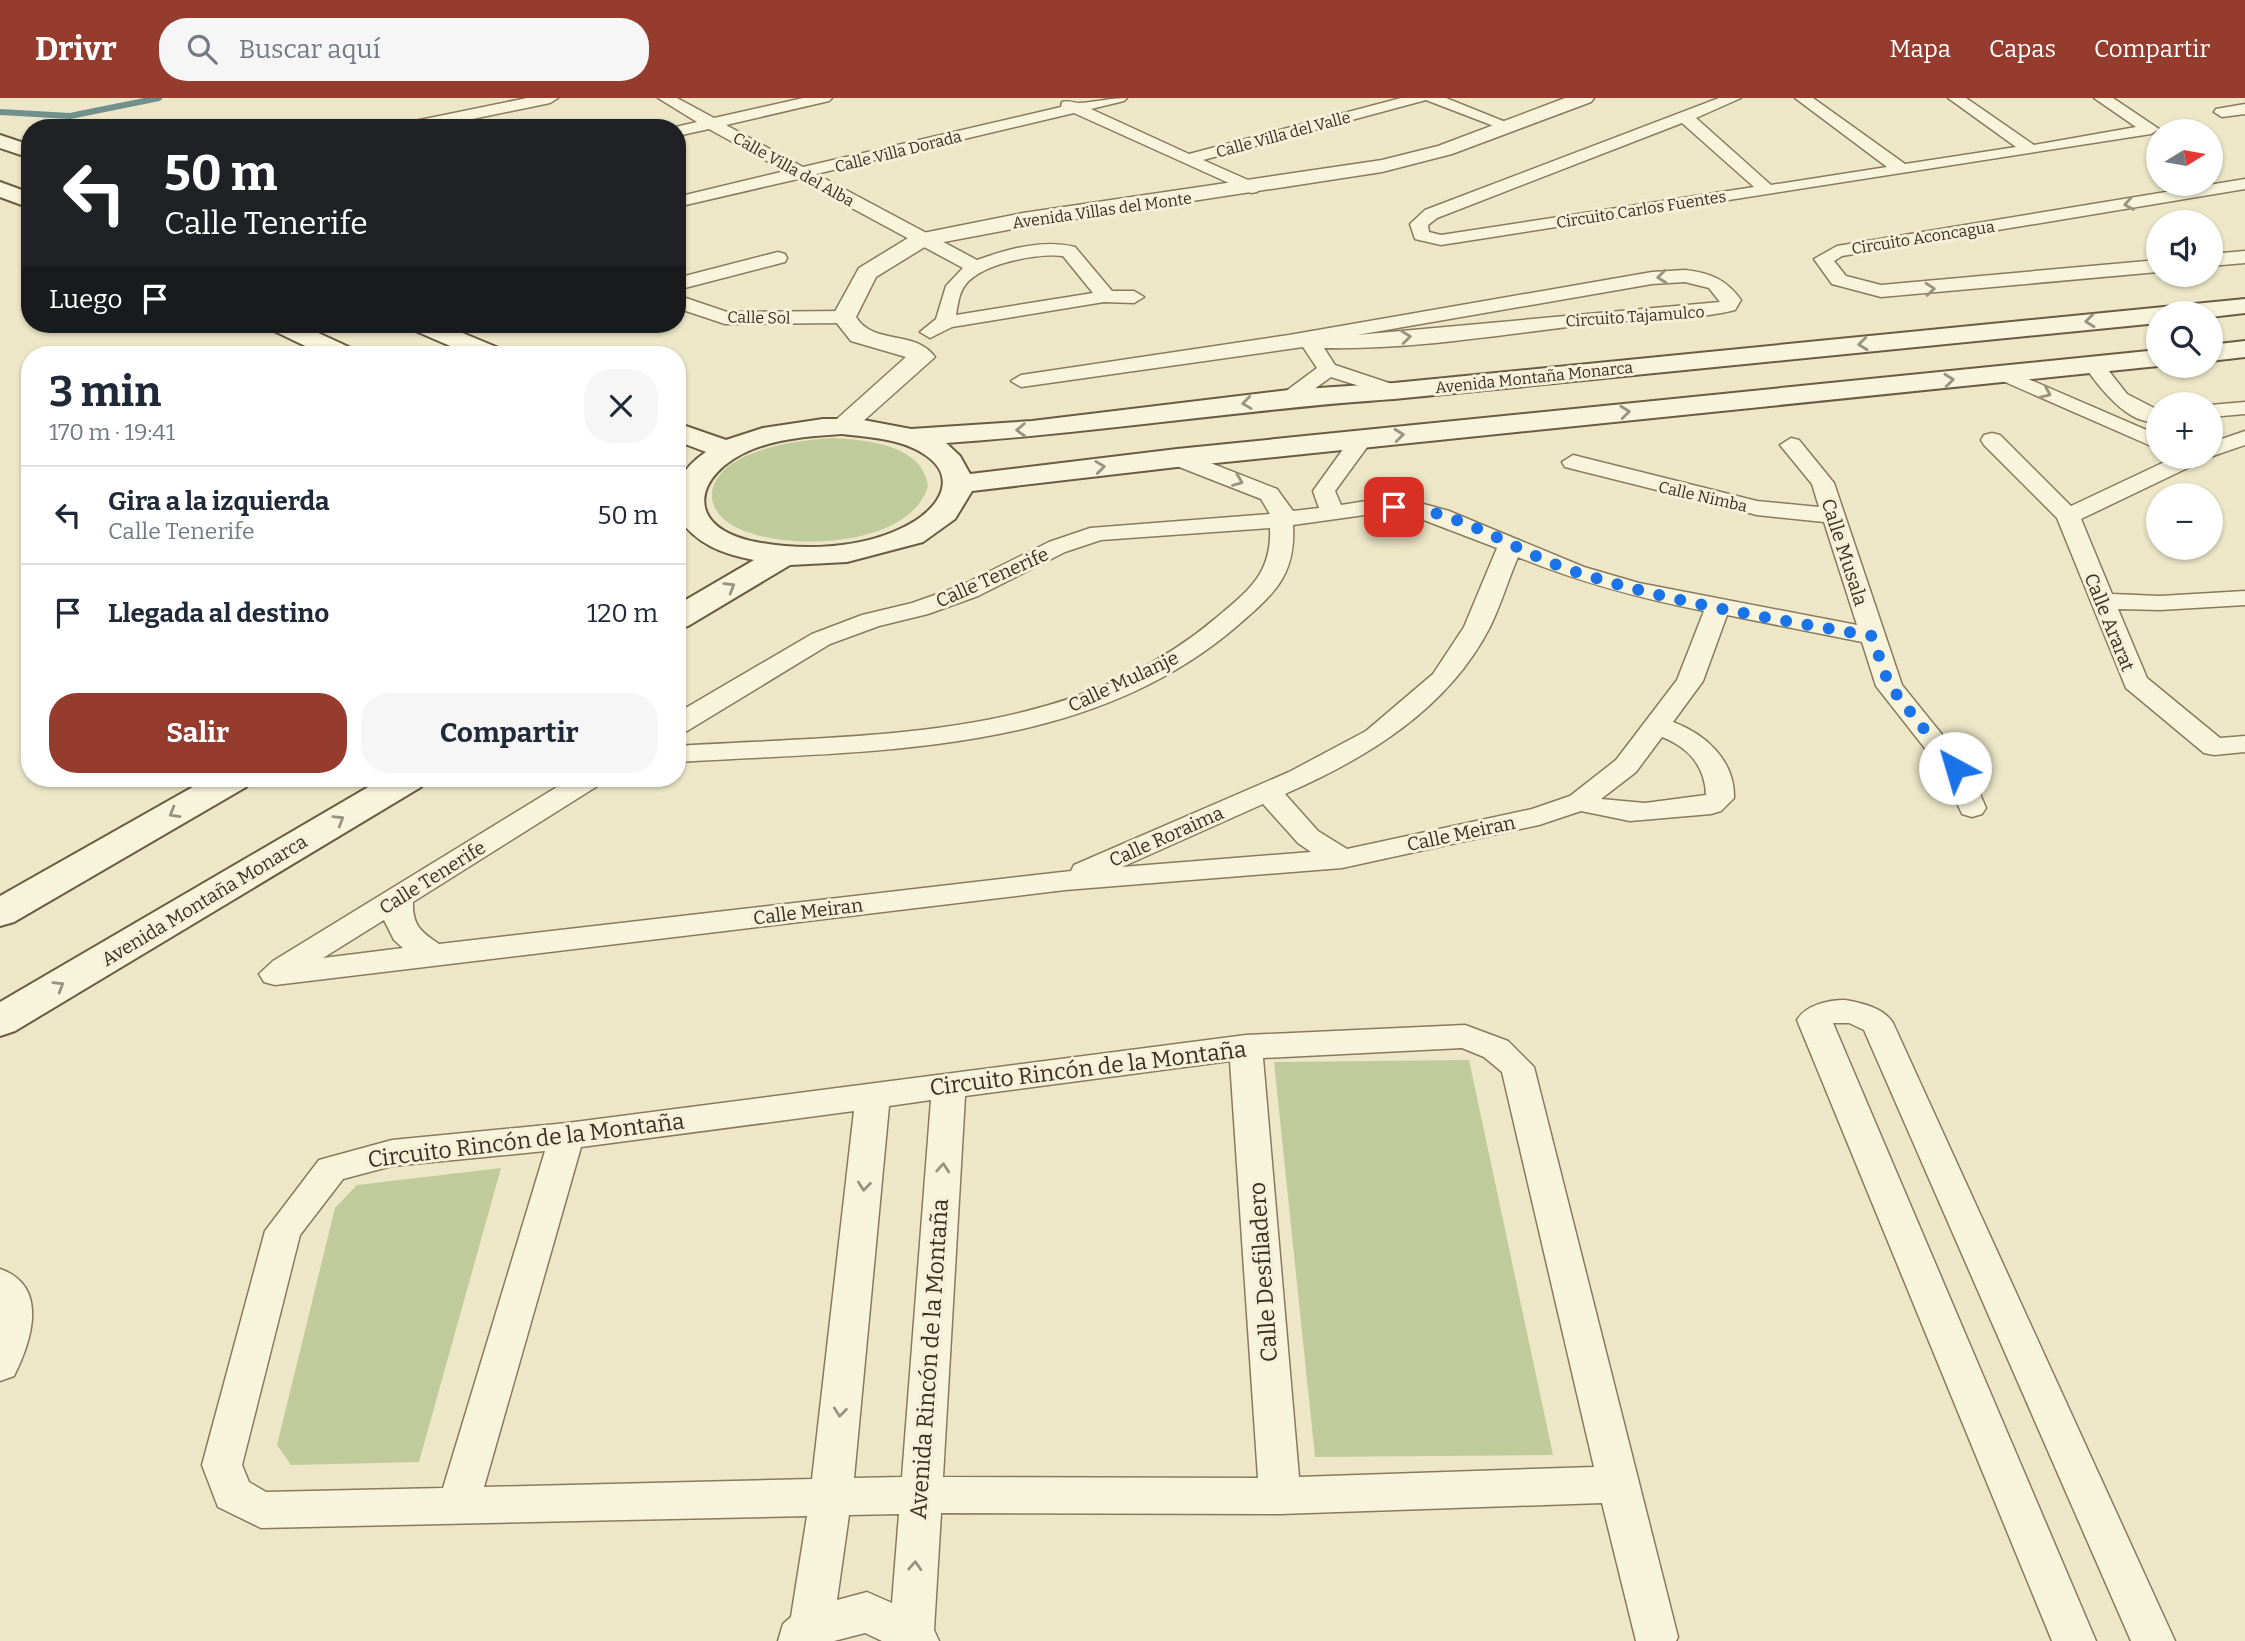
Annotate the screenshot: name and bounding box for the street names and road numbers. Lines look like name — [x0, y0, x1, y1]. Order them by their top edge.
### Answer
street label: Calle Villa del Valle — [1214, 107, 1352, 162]
street label: Calle Villa Dorada — [833, 126, 964, 176]
street label: Calle Villa del Alba — [730, 128, 858, 211]
street label: Circuito Carlos Fuentes — [1555, 187, 1727, 232]
street label: Avenida Villas del Monte — [1011, 188, 1193, 232]
street label: Circuito Aconcagua — [1850, 217, 1996, 258]
street label: Circuito Tajamulco — [1565, 302, 1705, 331]
street label: Calle Sol — [727, 307, 791, 328]
street label: Avenida Montaña Monarca — [1434, 358, 1634, 397]
street label: Calle Nimba — [1657, 477, 1749, 516]
street label: Calle Musala — [1816, 496, 1873, 609]
street label: Calle Tenerife — [932, 542, 1052, 613]
street label: Calle Ararat — [2079, 570, 2140, 675]
street label: Calle Mulanje — [1064, 646, 1182, 717]
street label: Calle Roraima — [1105, 801, 1228, 872]
street label: Calle Meiran — [1405, 811, 1517, 856]
street label: Avenida Montaña Monarca — [97, 829, 312, 971]
street label: Calle Tenerife — [375, 836, 490, 919]
street label: Calle Meiran — [752, 893, 864, 930]
street label: Circuito Rincón de la Montaña — [928, 1035, 1248, 1101]
street label: Circuito Rincón de la Montaña — [366, 1107, 686, 1173]
street label: Calle Desfiladero — [1243, 1181, 1283, 1363]
street label: Avenida Rincón de la Montaña — [904, 1197, 954, 1520]

